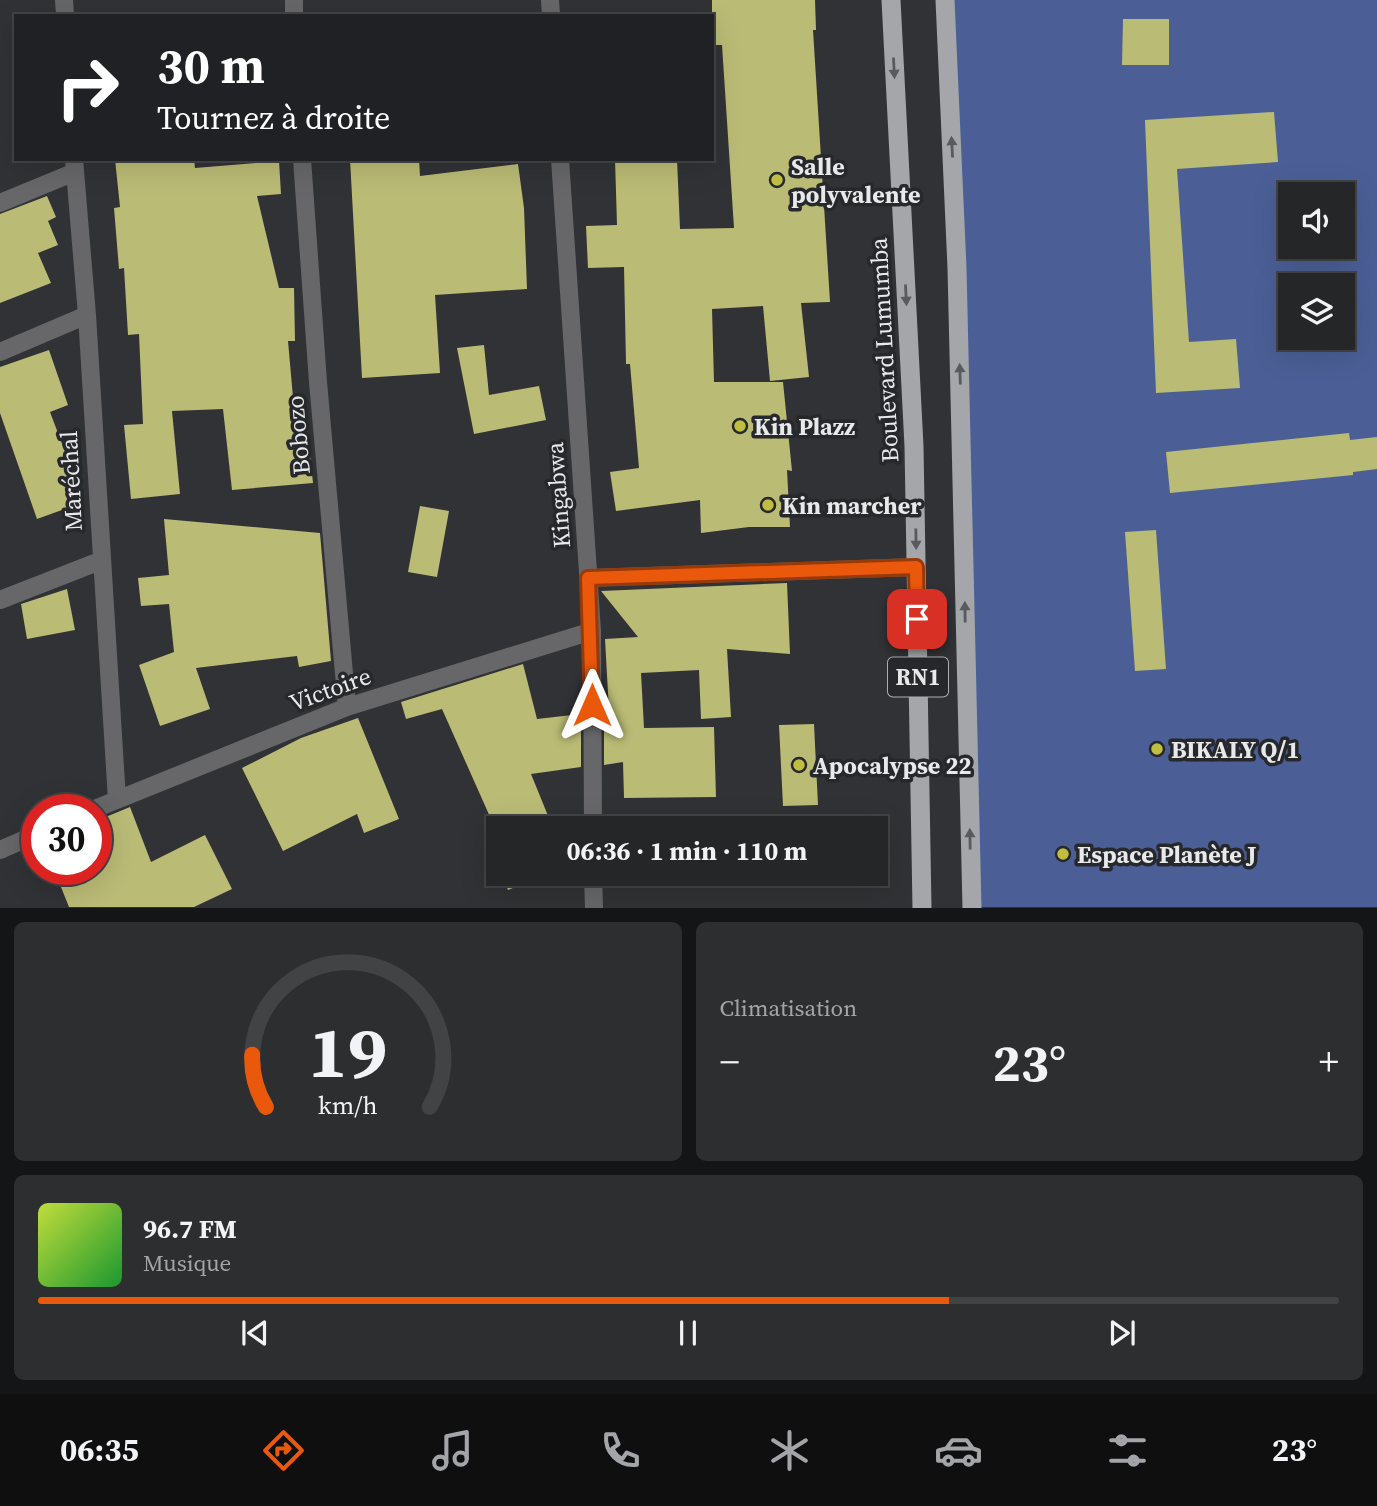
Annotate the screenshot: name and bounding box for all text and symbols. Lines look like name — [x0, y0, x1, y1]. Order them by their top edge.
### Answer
text: 30 m — [157, 32, 265, 99]
icon: right — [42, 42, 133, 133]
one-way arrow — [889, 57, 900, 79]
text: Tournez à droite — [157, 96, 390, 140]
one-way arrow — [946, 136, 957, 158]
place label: Salle polyvalente — [791, 150, 920, 211]
marker: Salle polyvalente — [769, 172, 785, 188]
map controls — [1278, 182, 1355, 350]
button: sound — [1278, 182, 1355, 259]
street label: Boulevard Lumumba — [862, 236, 906, 463]
button: layers — [1278, 273, 1355, 350]
one-way arrow — [901, 285, 912, 307]
one-way arrow — [954, 363, 966, 385]
street label: Bobozo — [278, 394, 318, 476]
place label: Kin Plazz — [754, 410, 855, 443]
marker: Kin Plazz — [732, 418, 748, 434]
street label: Maréchal — [52, 430, 90, 532]
street label: Kingabwa — [538, 440, 578, 549]
place label: Kin marcher — [782, 489, 922, 522]
marker: Kin marcher — [760, 497, 776, 513]
one-way arrow — [910, 528, 921, 550]
pin — [887, 589, 947, 649]
icon: arrive — [898, 600, 936, 638]
one-way arrow — [959, 601, 971, 623]
road number: RN1 — [888, 657, 948, 696]
street label: Victoire — [285, 659, 375, 719]
position arrow — [555, 668, 629, 742]
place label: BIKALY Q/1 — [1171, 733, 1299, 766]
marker: BIKALY Q/1 — [1149, 741, 1165, 757]
place label: Apocalypse 22 — [813, 749, 972, 782]
marker: Apocalypse 22 — [791, 757, 807, 773]
speed limit sign: 30 — [21, 794, 112, 885]
one-way arrow — [964, 828, 975, 850]
text: 06:36 · 1 min · 110 m — [567, 833, 807, 869]
place label: Espace Planète J — [1077, 838, 1256, 871]
marker: Espace Planète J — [1055, 846, 1071, 862]
text: Climatisation — [720, 992, 857, 1024]
text: 19 — [308, 1003, 387, 1102]
text: 23° — [993, 1027, 1066, 1098]
text: − — [720, 1036, 740, 1088]
text: + — [1319, 1036, 1339, 1088]
text: km/h — [318, 1088, 378, 1122]
text: 96.7 FM — [143, 1211, 237, 1247]
text: Musique — [143, 1247, 231, 1279]
icon: previous — [236, 1314, 274, 1352]
icon: pause — [669, 1314, 707, 1352]
icon: next — [1103, 1314, 1141, 1352]
icon: directions — [259, 1426, 308, 1475]
icon: music — [428, 1426, 477, 1475]
icon: phone — [596, 1426, 645, 1475]
icon: climate — [765, 1426, 814, 1475]
icon: car — [934, 1426, 983, 1475]
icon: filters — [1103, 1426, 1152, 1475]
text: 06:35 — [60, 1428, 139, 1472]
text: 23° — [1272, 1428, 1317, 1472]

